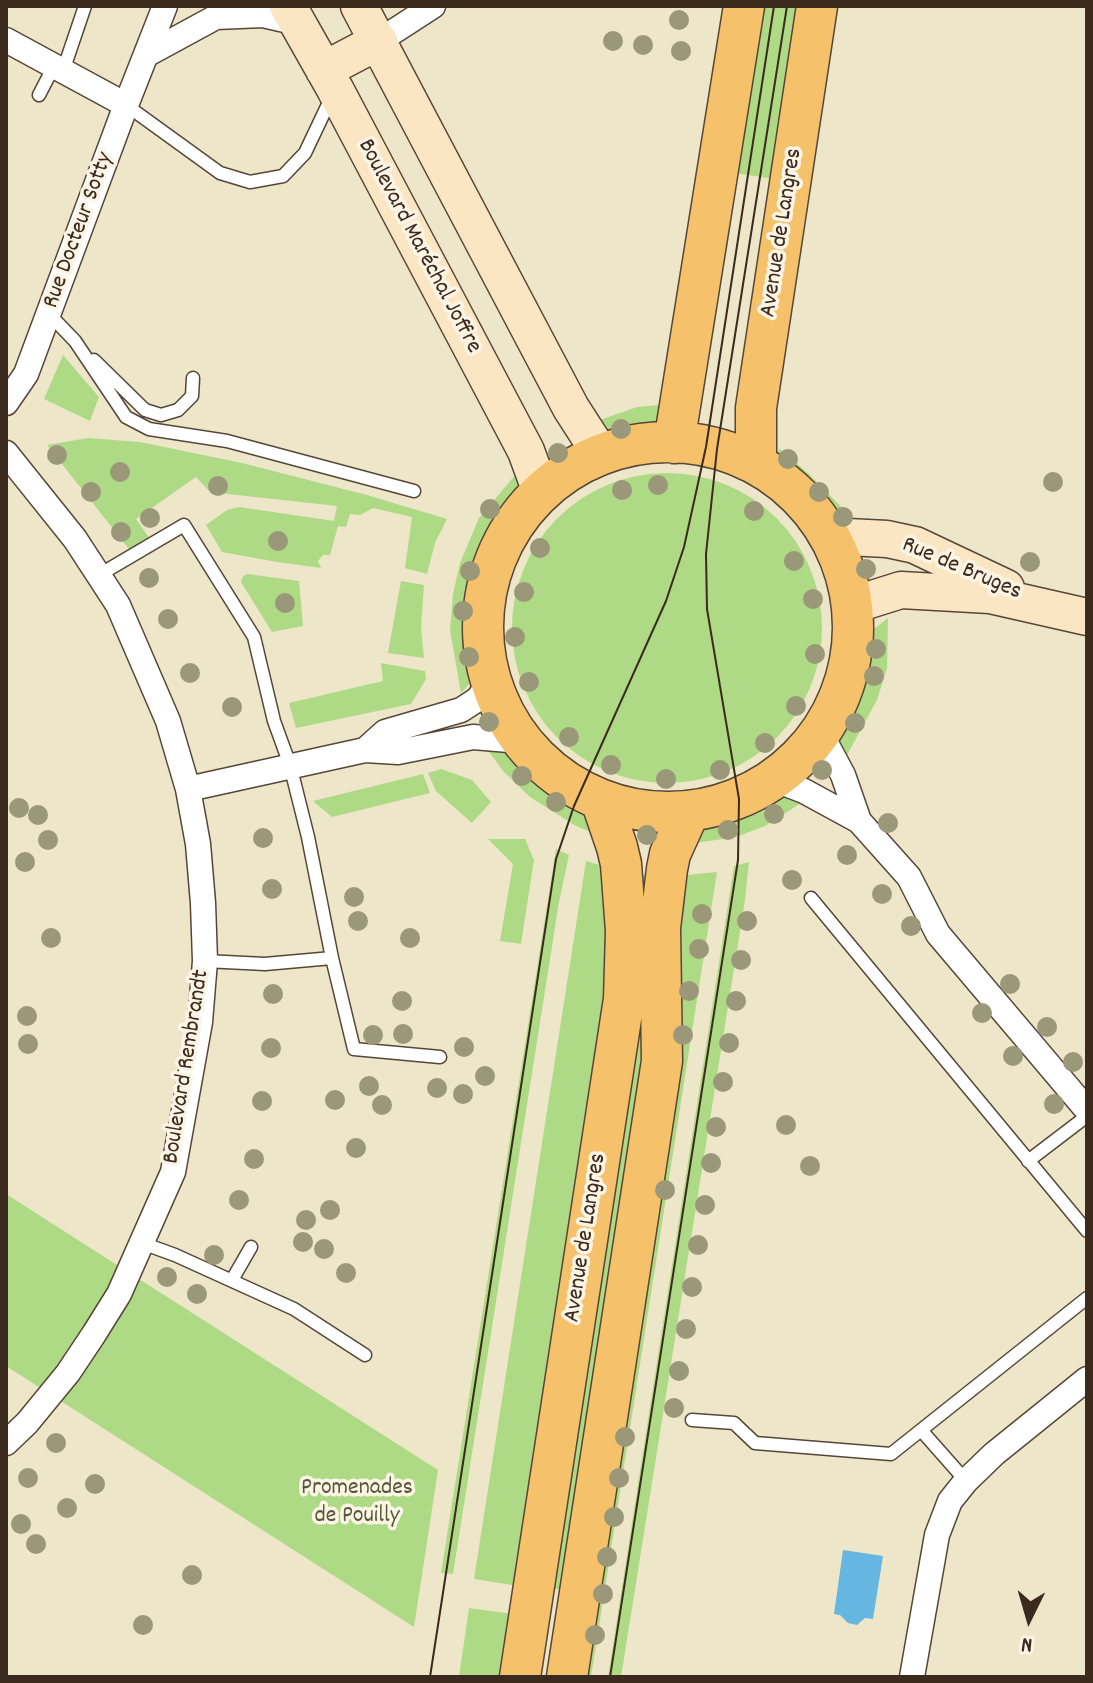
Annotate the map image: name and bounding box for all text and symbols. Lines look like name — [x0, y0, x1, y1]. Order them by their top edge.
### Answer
street label: Boulevard Maréchal Joffre — [349, 135, 487, 359]
street label: Avenue de Langres — [755, 146, 811, 320]
street label: Rue Docteur Sotty — [38, 149, 122, 313]
street label: Rue de Bruges — [897, 532, 1025, 608]
street label: Boulevard Rembrandt — [158, 968, 218, 1166]
street label: Avenue de Langres — [559, 1151, 615, 1325]
park label: Promenades de Pouilly — [301, 1476, 413, 1532]
north arrow — [989, 1579, 1069, 1659]
text: N — [1020, 1627, 1034, 1659]

